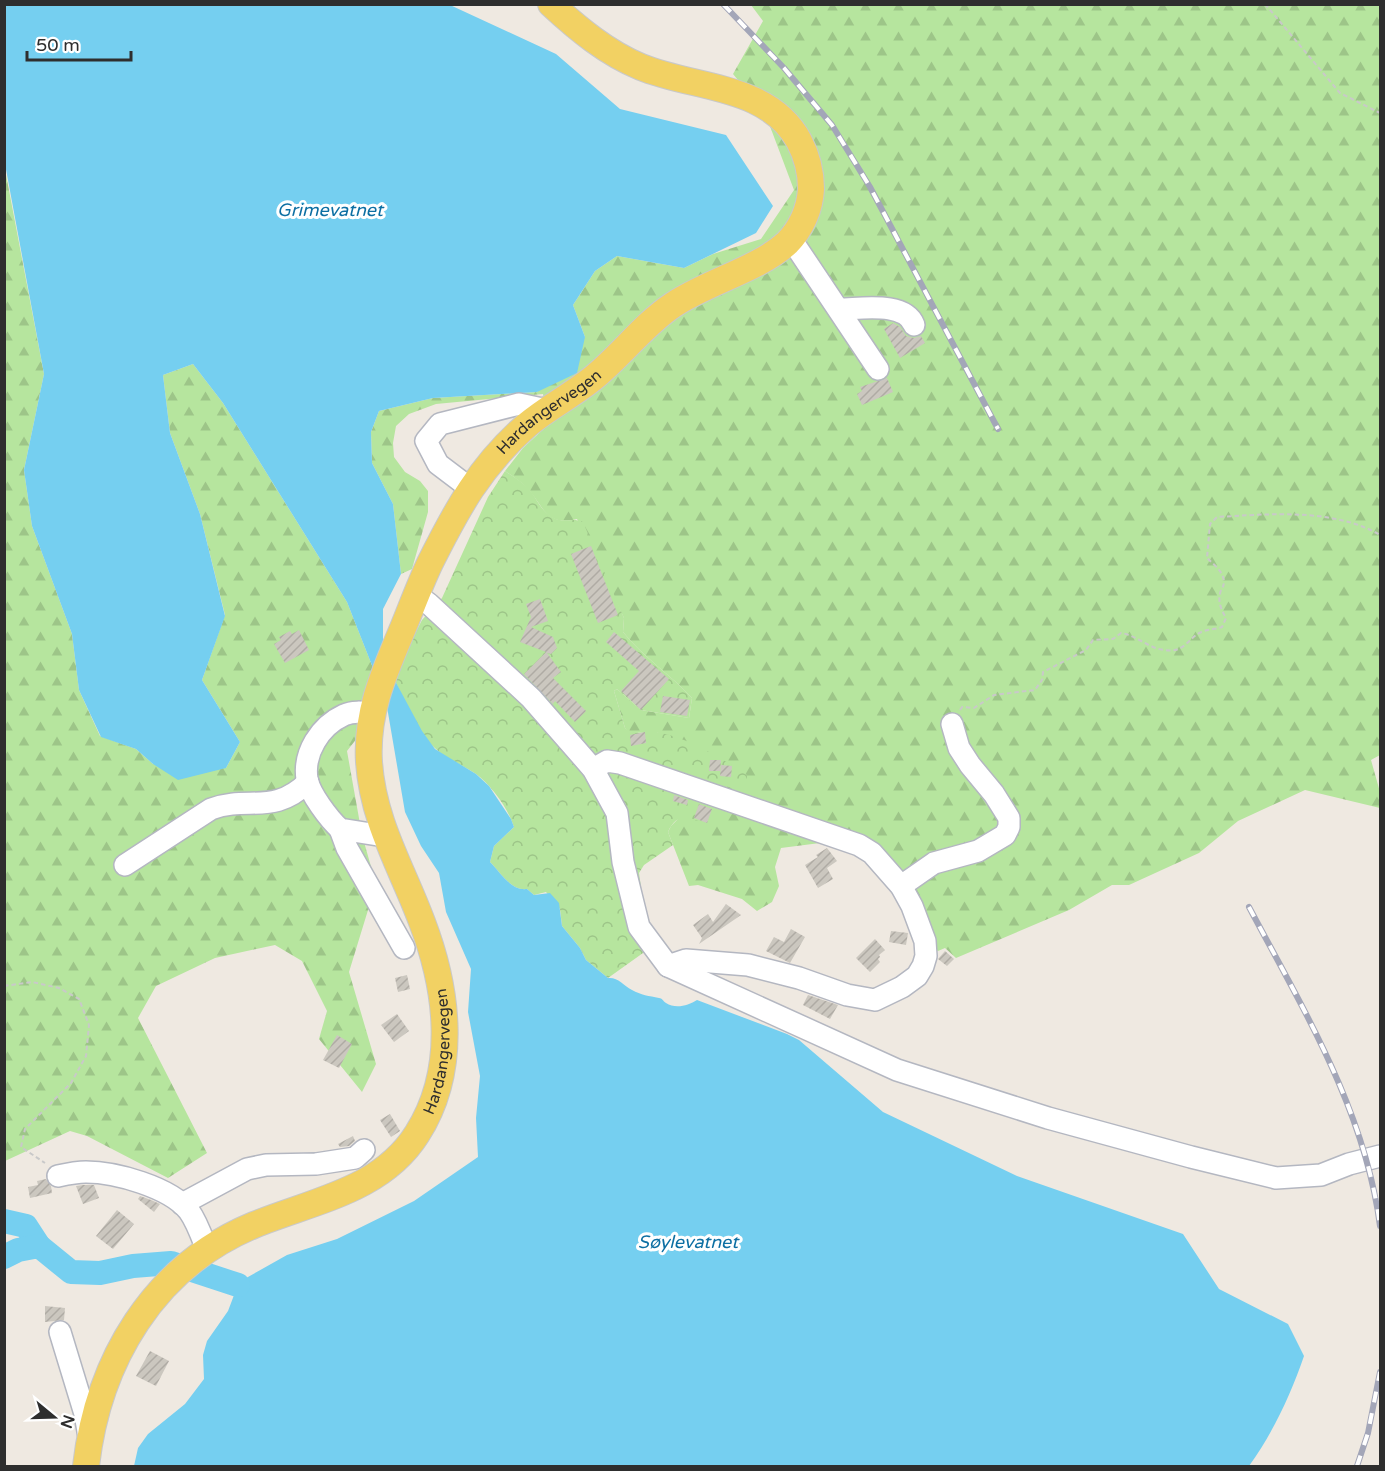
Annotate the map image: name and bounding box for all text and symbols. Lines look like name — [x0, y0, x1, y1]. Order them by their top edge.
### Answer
scale bar — [27, 24, 130, 62]
text: 50 m — [36, 34, 80, 56]
water label: Grimevatnet — [277, 199, 385, 221]
street label: Hardangervegen — [492, 365, 606, 459]
street label: Hardangervegen — [419, 987, 455, 1118]
water label: Søylevatnet — [638, 1231, 740, 1253]
north arrow — [24, 1387, 84, 1447]
text: N — [56, 1412, 79, 1431]

